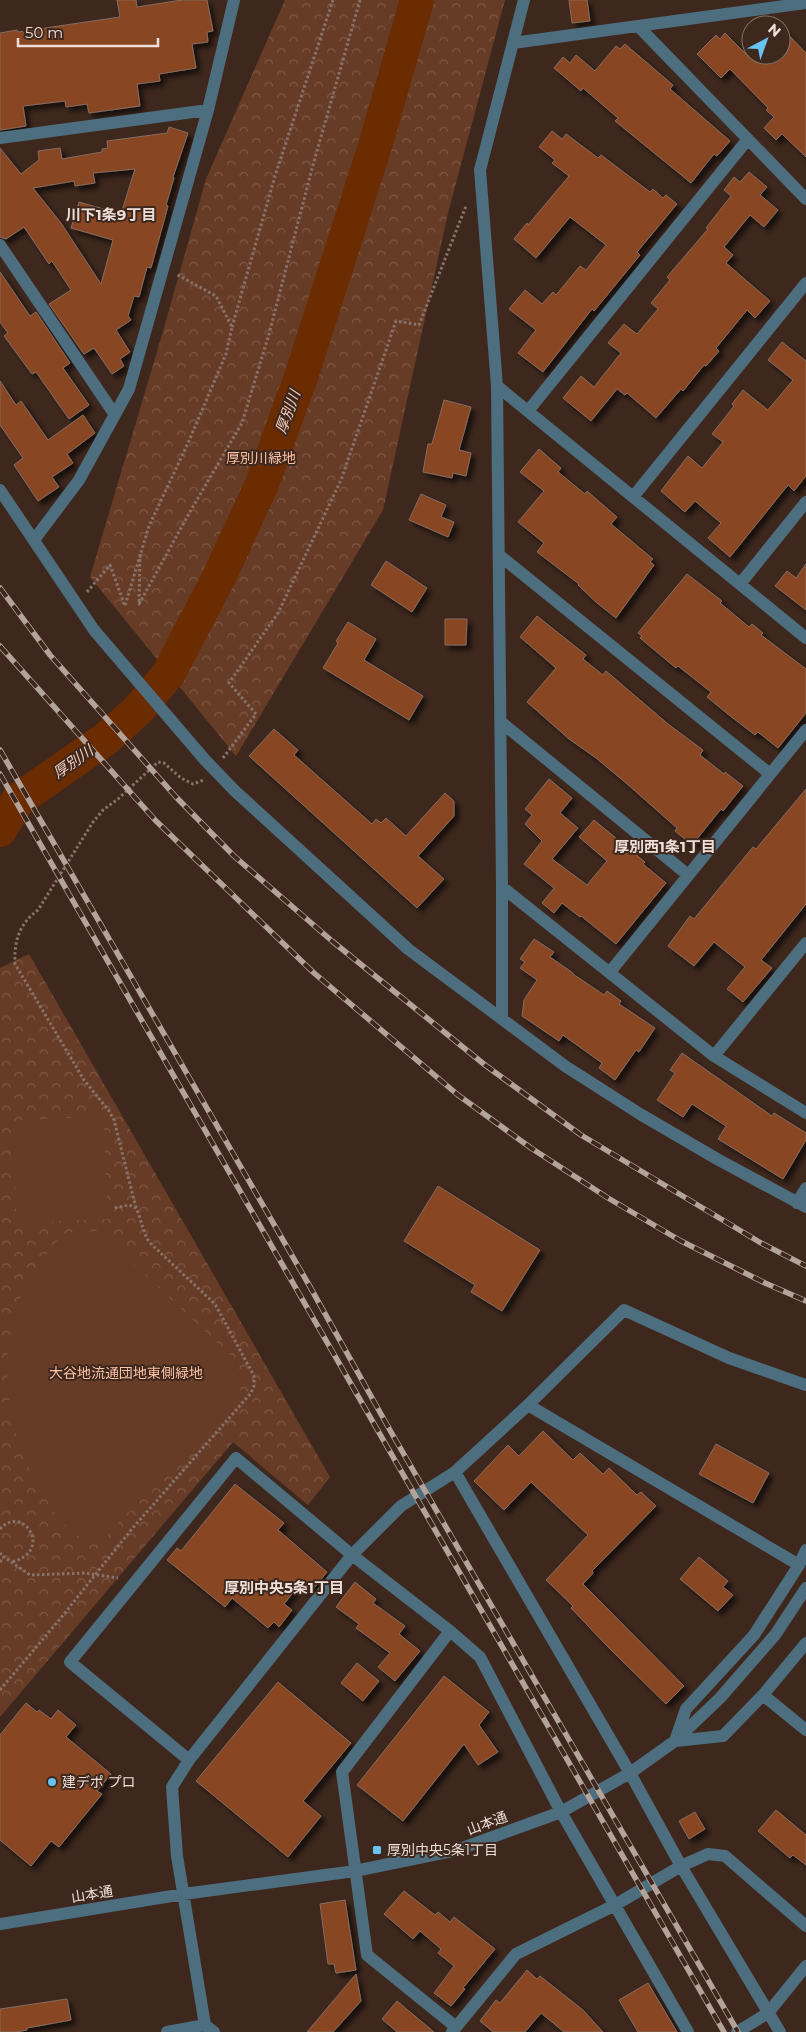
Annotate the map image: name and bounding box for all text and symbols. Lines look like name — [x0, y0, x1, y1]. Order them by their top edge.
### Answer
scale bar — [18, 15, 158, 47]
north arrow — [741, 15, 791, 65]
text: N — [764, 20, 785, 41]
text: 50 m — [25, 23, 63, 42]
district label: 川下1条9丁目 — [66, 205, 156, 224]
water label: 厚別川 — [271, 386, 305, 436]
park label: 厚別川緑地 — [226, 449, 296, 467]
water label: 厚別川 — [49, 740, 98, 782]
district label: 厚別西1条1丁目 — [614, 837, 716, 856]
park label: 大谷地流通団地東側緑地 — [49, 1364, 203, 1382]
district label: 厚別中央5条1丁目 — [224, 1578, 344, 1597]
place label: 建デポ プロ — [62, 1773, 136, 1791]
marker: 建デポ プロ — [46, 1776, 58, 1788]
street label: 山本通 — [464, 1807, 510, 1839]
place label: 厚別中央5条1丁目 — [387, 1841, 498, 1859]
marker: 厚別中央5条1丁目 — [371, 1844, 383, 1856]
street label: 山本通 — [70, 1882, 114, 1906]

